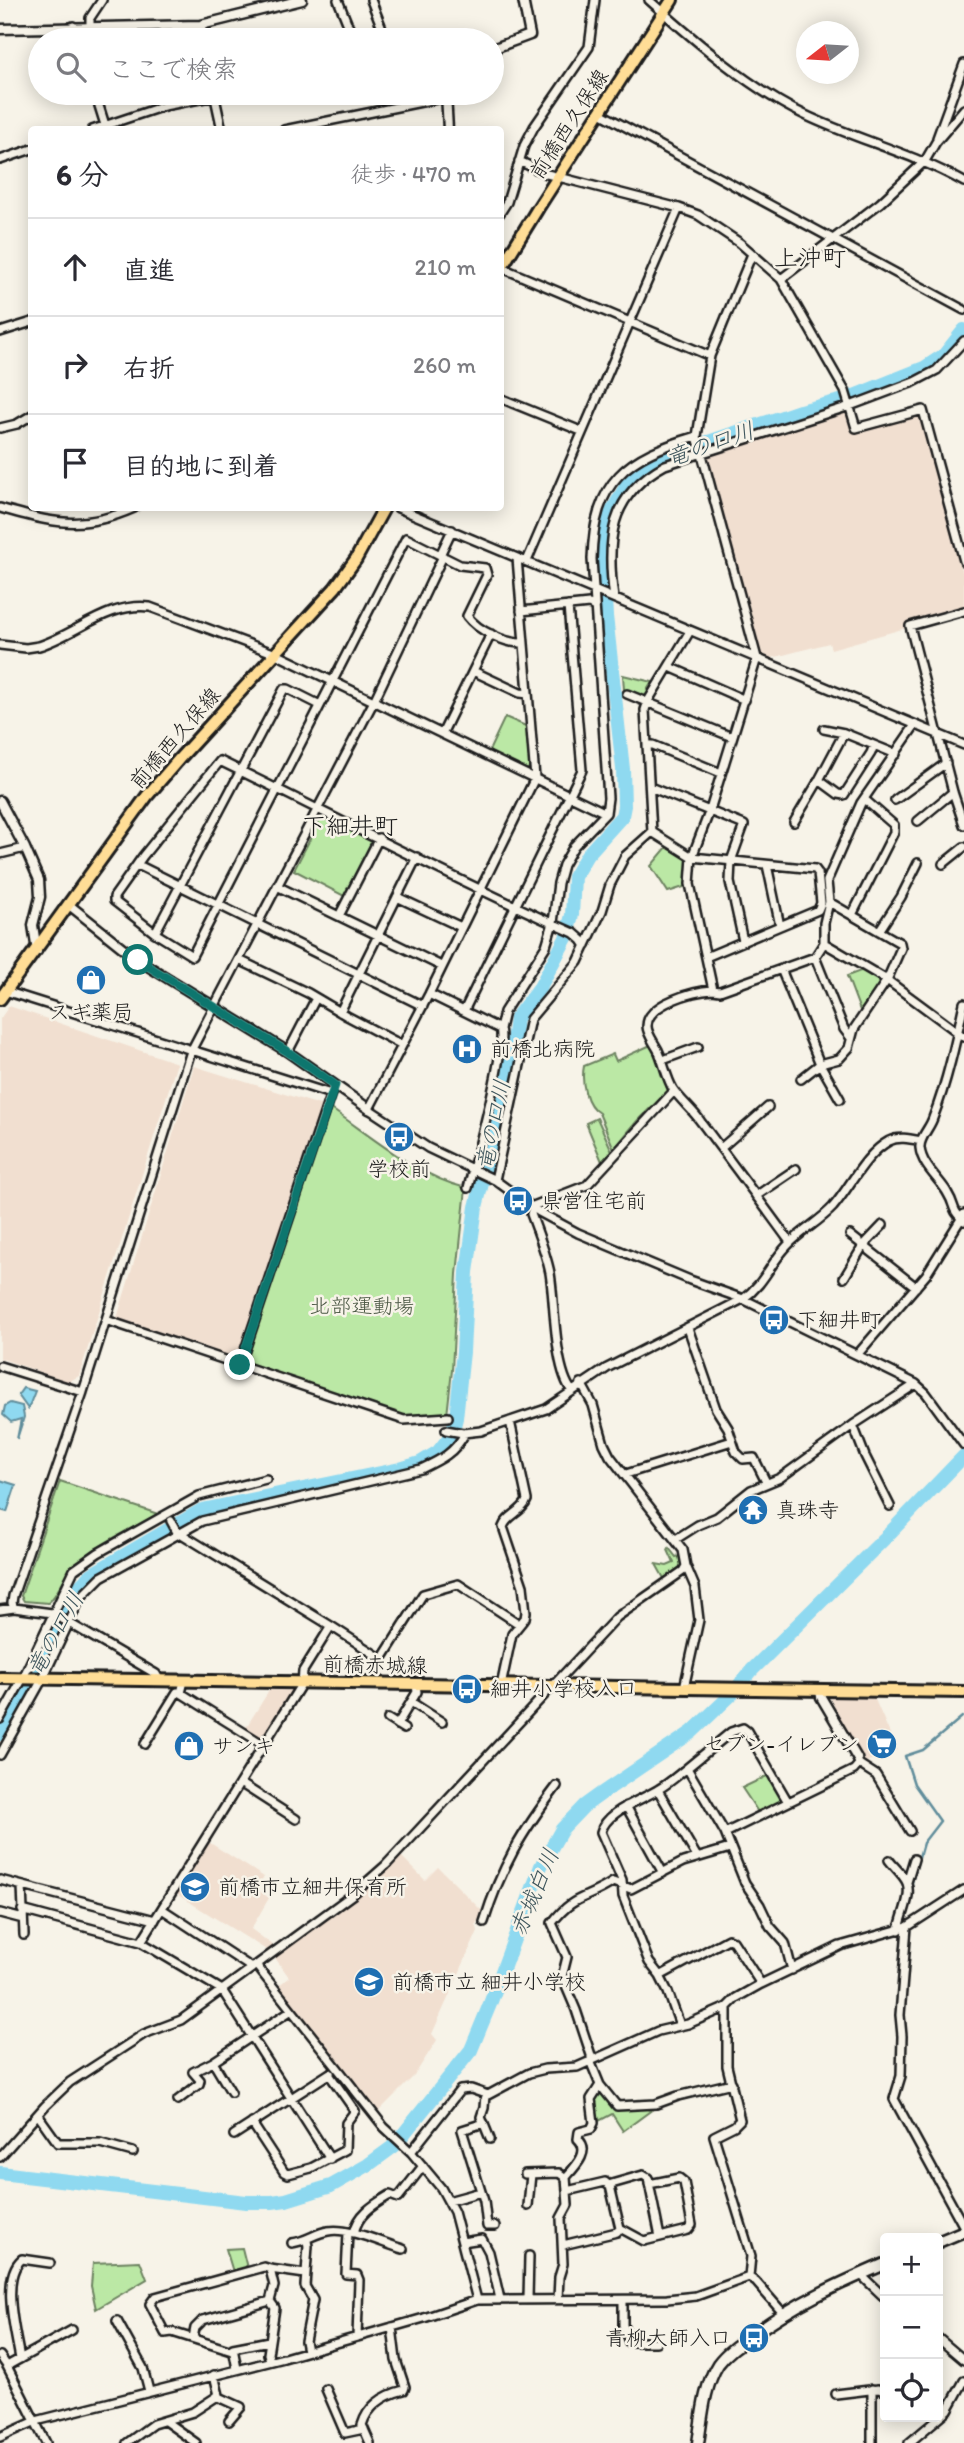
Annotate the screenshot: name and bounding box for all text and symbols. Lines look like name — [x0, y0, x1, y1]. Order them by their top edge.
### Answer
north arrow — [796, 21, 859, 84]
search box — [28, 28, 504, 105]
icon: search — [52, 48, 90, 86]
text: ここで検索 — [108, 53, 238, 85]
street label: 前橋西久保線 — [524, 64, 613, 183]
text: 6 分 — [56, 156, 109, 193]
text: 徒歩 · 470 m — [350, 160, 476, 188]
district label: 上沖町 — [774, 243, 846, 272]
icon: ahead — [56, 248, 94, 286]
text: 210 m — [415, 253, 476, 281]
text: 直進 — [123, 254, 175, 286]
icon: right — [56, 346, 94, 384]
text: 260 m — [413, 351, 476, 379]
text: 右折 — [123, 352, 175, 384]
water label: 竜の口川 — [662, 416, 758, 472]
icon: arrive — [56, 444, 94, 482]
text: 目的地に到着 — [123, 450, 279, 482]
street label: 前橋西久保線 — [124, 682, 225, 793]
district label: 下細井町 — [302, 811, 398, 840]
route start — [122, 944, 153, 975]
shop icon: スギ薬局 — [74, 963, 108, 997]
place label: スギ薬局 — [49, 999, 133, 1024]
hospital icon: 前橋北病院 — [450, 1032, 484, 1066]
place label: 前橋北病院 — [490, 1036, 595, 1061]
water label: 竜の口川 — [470, 1077, 516, 1173]
bus stop icon: 学校前 — [382, 1120, 416, 1154]
place label: 学校前 — [368, 1156, 431, 1181]
bus stop icon: 県営住宅前 — [501, 1184, 535, 1218]
place label: 県営住宅前 — [541, 1188, 646, 1213]
park label: 北部運動場 — [310, 1293, 415, 1318]
bus stop icon: 下細井町 — [757, 1303, 791, 1337]
place label: 下細井町 — [797, 1307, 881, 1332]
route end — [224, 1349, 255, 1380]
temple icon: 真珠寺 — [736, 1493, 770, 1527]
place label: 真珠寺 — [776, 1497, 839, 1522]
water label: 竜の口川 — [20, 1587, 90, 1681]
street label: 前橋赤城線 — [322, 1651, 428, 1678]
bus stop icon: 細井小学校入口 — [450, 1672, 484, 1706]
place label: 細井小学校入口 — [490, 1676, 637, 1701]
supermarket icon: セブン-イレブン — [865, 1727, 899, 1761]
shop icon: サンキ — [172, 1729, 206, 1763]
place label: セブン-イレブン — [704, 1731, 859, 1756]
place label: サンキ — [212, 1733, 275, 1758]
water label: 赤城白川 — [503, 1844, 565, 1940]
school or university icon: 前橋市立細井保育所 — [178, 1870, 212, 1904]
place label: 前橋市立細井保育所 — [218, 1874, 407, 1899]
school or university icon: 前橋市立 細井小学校 — [352, 1965, 386, 1999]
place label: 前橋市立 細井小学校 — [392, 1969, 586, 1994]
map controls — [880, 2233, 943, 2422]
button: + — [880, 2233, 943, 2296]
button: − — [880, 2296, 943, 2359]
bus stop icon: 青柳大師入口 — [737, 2321, 771, 2355]
place label: 青柳大師入口 — [605, 2325, 731, 2350]
button: locate — [880, 2359, 943, 2422]

